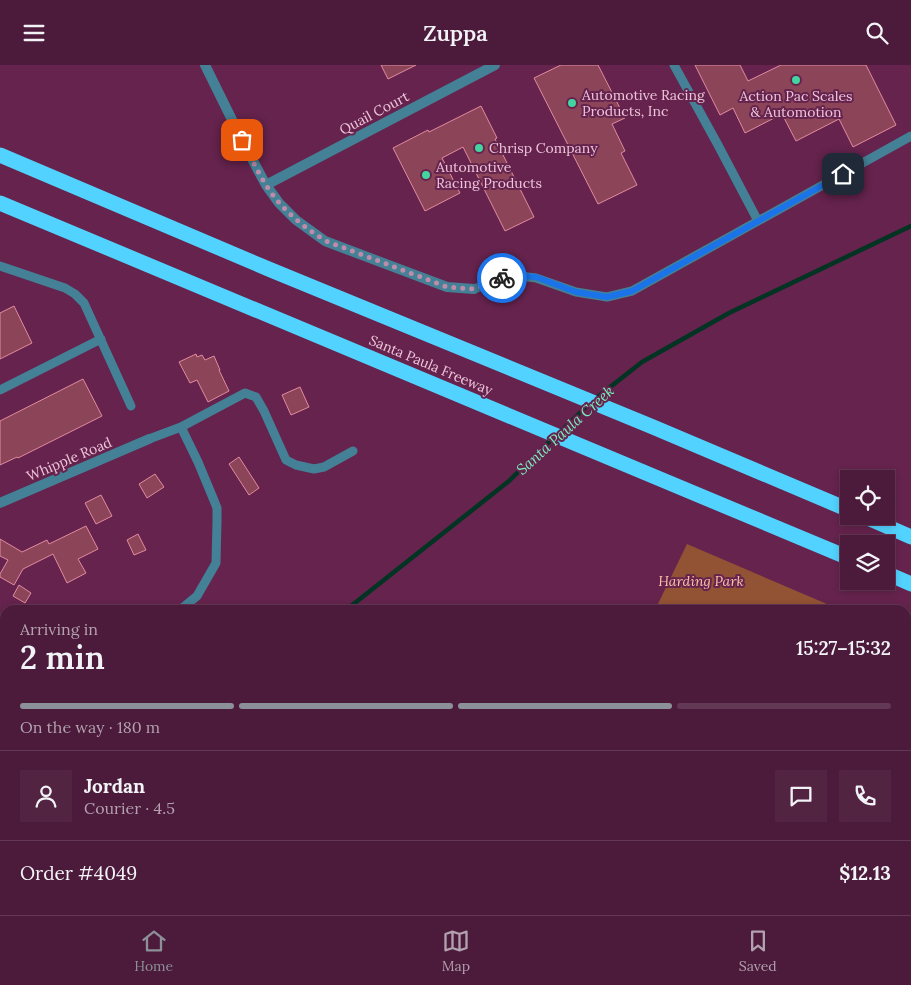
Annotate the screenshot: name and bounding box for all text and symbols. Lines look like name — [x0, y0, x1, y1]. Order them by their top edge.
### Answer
icon: menu — [20, 19, 48, 47]
text: Zuppa — [423, 19, 488, 47]
icon: search — [863, 19, 891, 47]
marker: Action Pac Scales & Automotion — [790, 74, 802, 86]
place label: Automotive Racing Products, Inc — [581, 86, 705, 120]
street label: Quail Court — [336, 87, 412, 139]
place label: Action Pac Scales & Automotion — [738, 87, 853, 121]
marker: Automotive Racing Products, Inc — [566, 97, 578, 109]
pin — [221, 119, 263, 161]
icon: bag — [228, 126, 256, 154]
place label: Chrisp Company — [489, 139, 598, 157]
marker: Chrisp Company — [473, 142, 485, 154]
pin — [822, 153, 864, 195]
place label: Automotive Racing Products — [435, 158, 542, 192]
icon: home — [829, 160, 857, 188]
marker: Automotive Racing Products — [420, 169, 432, 181]
courier — [477, 253, 527, 303]
icon: bike — [488, 264, 516, 292]
street label: Santa Paula Freeway — [366, 331, 496, 399]
water label: Santa Paula Creek — [512, 381, 618, 479]
street label: Whipple Road — [24, 433, 114, 485]
map controls — [840, 470, 895, 590]
button: locate — [840, 470, 895, 525]
button: layers — [840, 535, 895, 590]
park label: Harding Park — [658, 572, 744, 590]
text: Arriving in — [20, 619, 98, 639]
text: 15:27–15:32 — [796, 636, 891, 660]
text: 2 min — [20, 637, 105, 678]
text: On the way · 180 m — [20, 717, 160, 737]
button: person — [20, 770, 72, 822]
button: chat — [775, 770, 827, 822]
button: phone — [839, 770, 891, 822]
text: Jordan — [84, 774, 145, 798]
text: Courier · 4.5 — [84, 798, 175, 818]
text: Order #4049 — [20, 861, 137, 885]
text: $12.13 — [839, 861, 891, 885]
tab: Home — [134, 927, 173, 975]
tab: Map — [442, 927, 470, 975]
tab: Saved — [739, 927, 777, 975]

